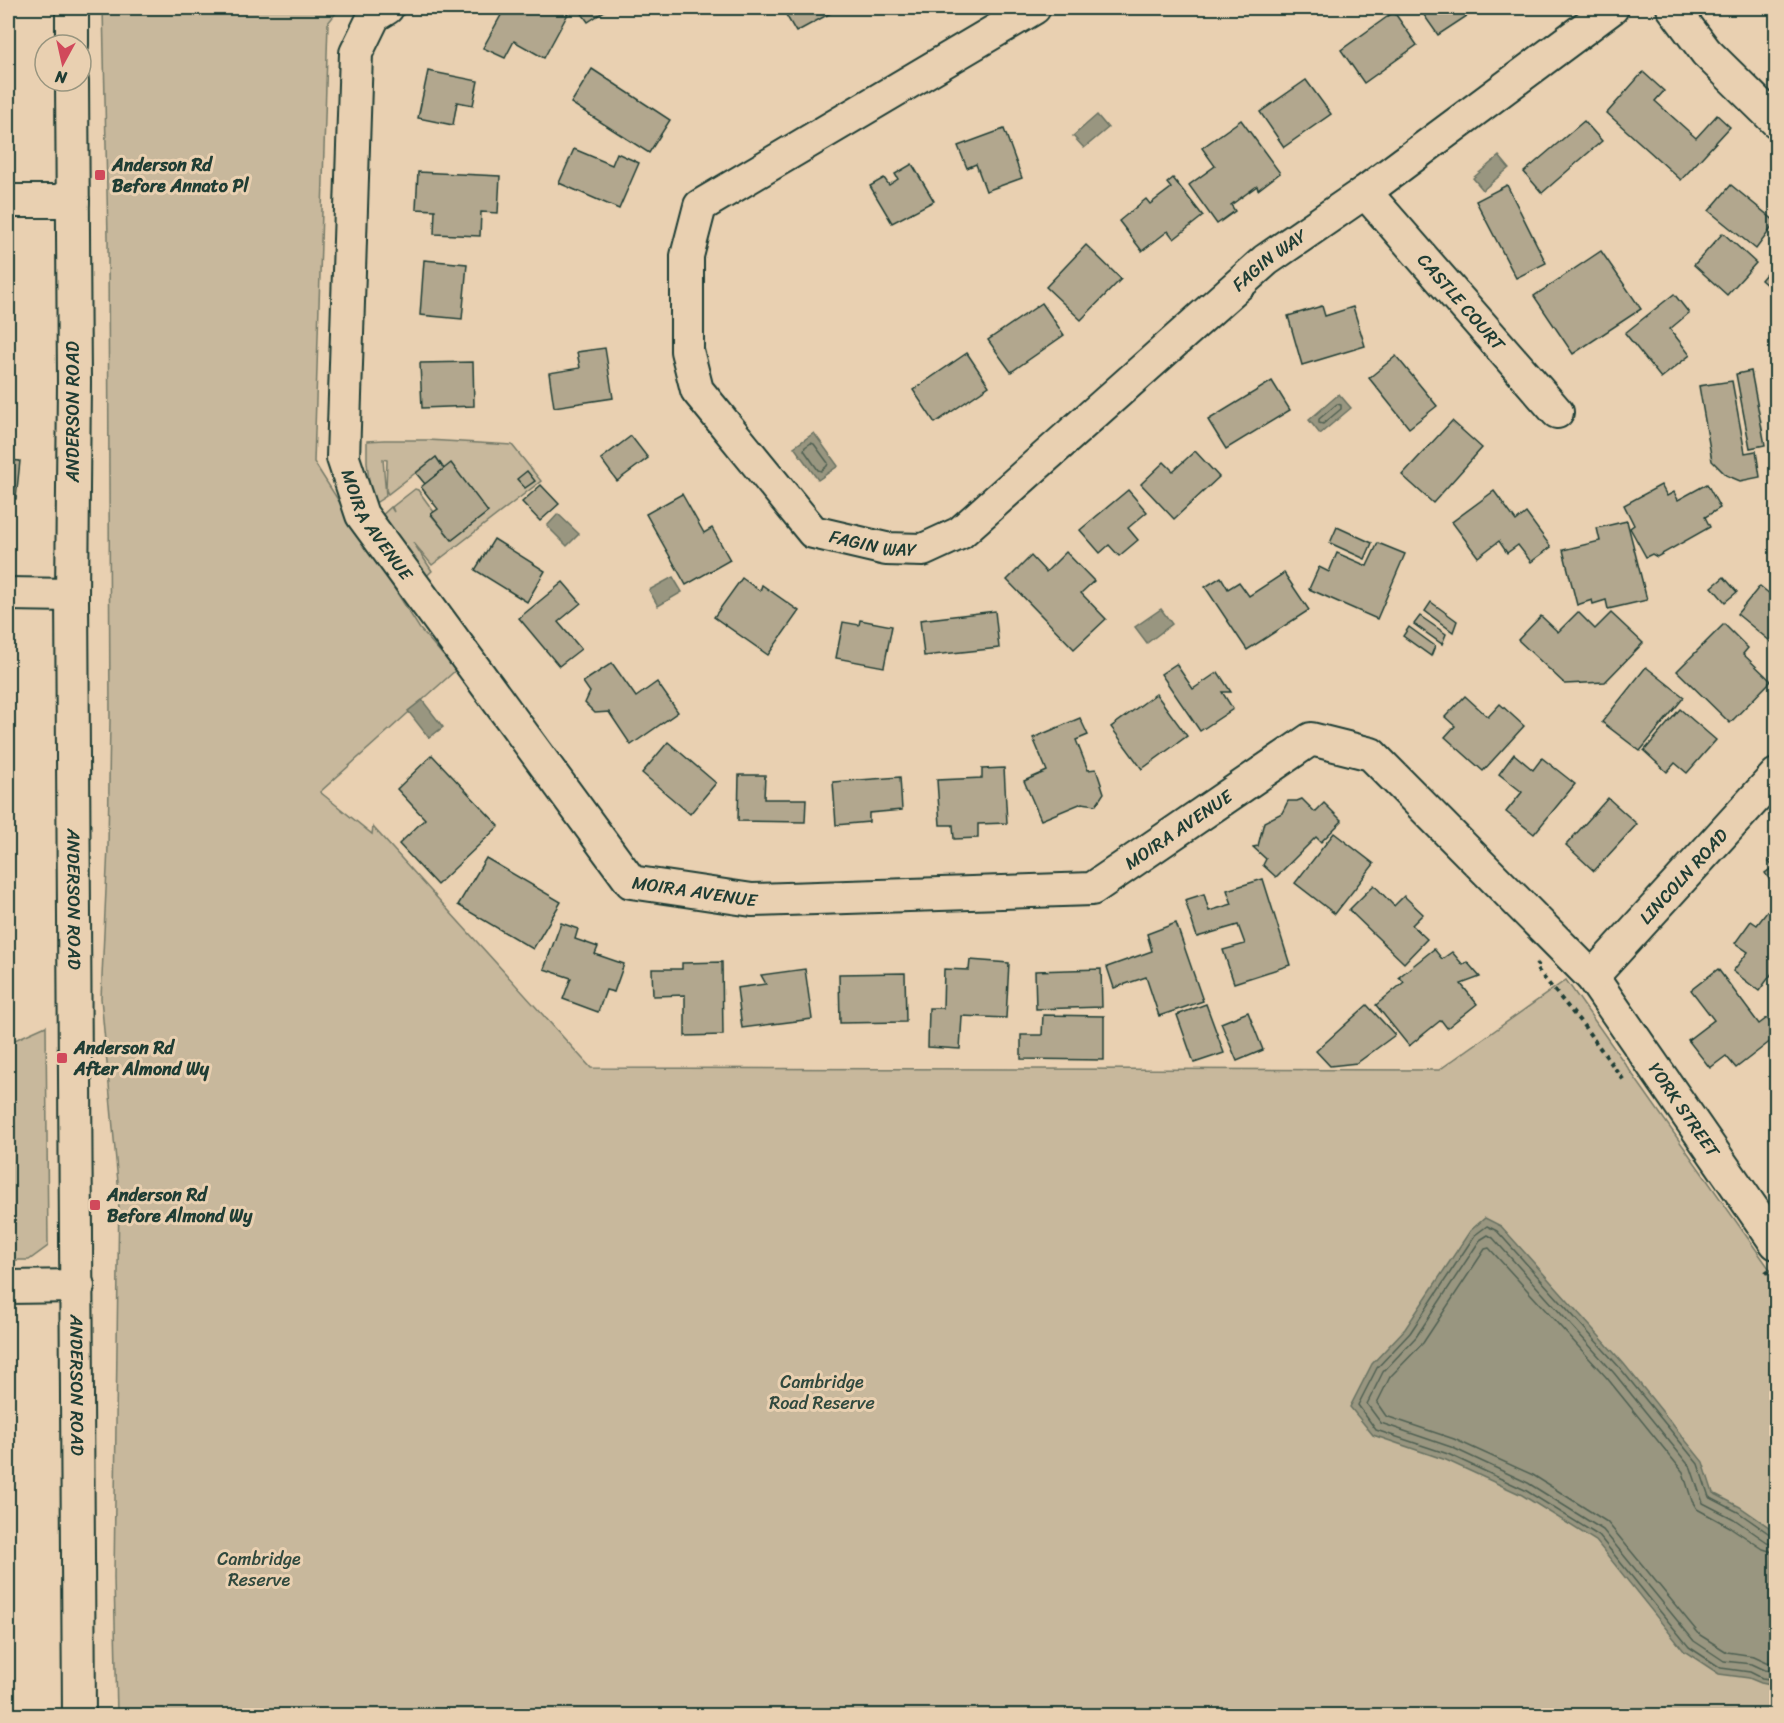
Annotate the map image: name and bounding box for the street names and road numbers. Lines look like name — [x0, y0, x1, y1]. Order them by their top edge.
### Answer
street label: FAGIN WAY — [1224, 220, 1315, 300]
street label: CASTLE COURT — [1409, 246, 1514, 359]
street label: ANDERSON ROAD — [57, 341, 89, 483]
street label: MOIRA AVENUE — [332, 465, 422, 588]
street label: FAGIN WAY — [826, 520, 918, 566]
street label: MOIRA AVENUE — [1118, 781, 1240, 879]
street label: LINCOLN ROAD — [1631, 821, 1736, 932]
street label: ANDERSON ROAD — [57, 827, 90, 970]
street label: MOIRA AVENUE — [630, 866, 760, 917]
street label: YORK STREET — [1640, 1056, 1729, 1165]
street label: ANDERSON ROAD — [60, 1313, 93, 1456]

